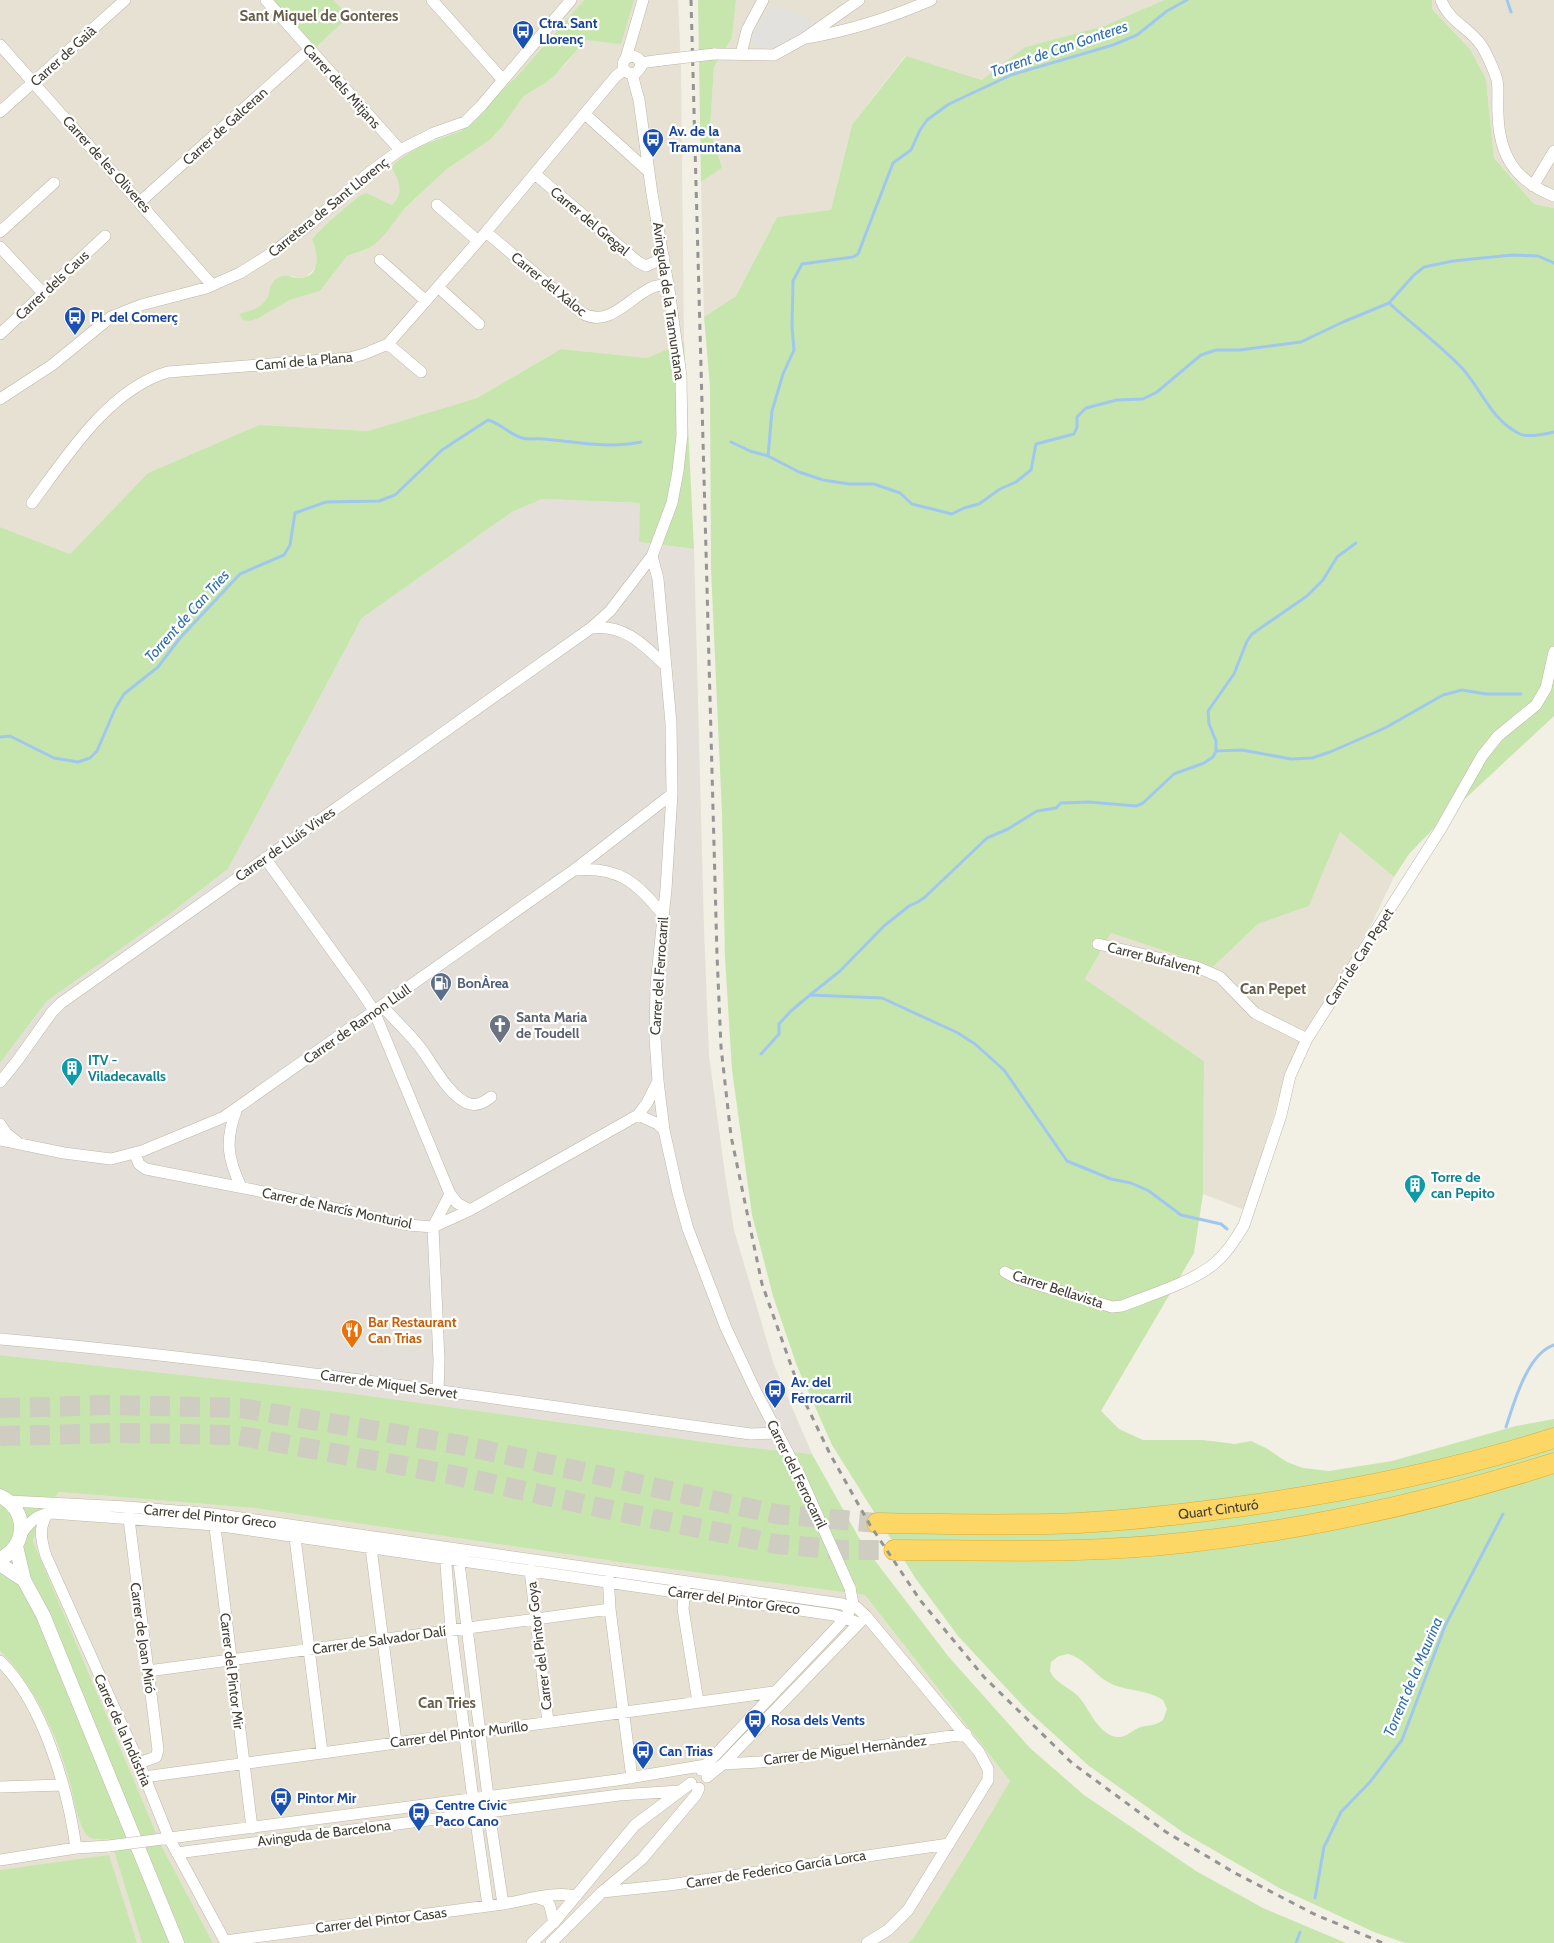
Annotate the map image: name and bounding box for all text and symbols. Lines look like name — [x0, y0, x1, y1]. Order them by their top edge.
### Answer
district label: Sant Miquel de Gonteres — [240, 7, 398, 25]
place label: Ctra. Sant Llorenç — [539, 14, 598, 48]
water label: Torrent de Can Gonteres — [988, 17, 1130, 81]
bus stop icon: Ctra. Sant Llorenç — [511, 19, 535, 50]
street label: Carrer de Gaià — [26, 21, 100, 90]
street label: Carrer dels Mitjans — [299, 40, 385, 132]
street label: Carrer de Galceran — [179, 83, 271, 169]
street label: Carrer de les Oliveres — [59, 112, 155, 216]
place label: Av. de la Tramuntana — [669, 122, 741, 156]
bus stop icon: Av. de la Tramuntana — [641, 127, 665, 158]
street label: Carretera de Sant Llorenç — [264, 153, 392, 261]
street label: Carrer del Gregal — [547, 183, 634, 260]
street label: Avinguda de la Tramuntana — [649, 221, 689, 382]
street label: Carrer dels Caus — [11, 246, 93, 324]
street label: Carrer del Xaloc — [507, 248, 591, 320]
bus stop icon: Pl. del Comerç — [63, 305, 87, 336]
place label: Pl. del Comerç — [91, 308, 178, 326]
street label: Camí de la Plana — [255, 348, 354, 374]
water label: Torrent de Can Tries — [141, 566, 233, 666]
street label: Carrer de Lluís Vives — [231, 803, 339, 885]
street label: Camí de Can Pepet — [1321, 905, 1397, 1009]
street label: Carrer del Ferrocarril — [646, 916, 672, 1036]
street label: Carrer Bufalvent — [1106, 938, 1203, 978]
fuel station icon: BonÀrea — [429, 971, 453, 1002]
place label: BonÀrea — [457, 974, 509, 992]
street label: Carrer de Ramon Llull — [300, 980, 415, 1068]
district label: Can Pepet — [1240, 980, 1306, 998]
place label: Santa Maria de Toudell — [516, 1008, 587, 1042]
church icon: Santa Maria de Toudell — [488, 1013, 512, 1044]
place label: ITV - Viladecavalls — [88, 1051, 166, 1085]
building icon: ITV - Viladecavalls — [60, 1056, 84, 1087]
place label: Torre de can Pepito — [1431, 1168, 1495, 1202]
building icon: Torre de can Pepito — [1403, 1173, 1427, 1204]
street label: Carrer de Narcís Monturiol — [260, 1183, 414, 1233]
street label: Carrer Bellavista — [1010, 1266, 1106, 1312]
place label: Bar Restaurant Can Trias — [368, 1313, 457, 1347]
restaurant icon: Bar Restaurant Can Trias — [340, 1318, 364, 1349]
street label: Carrer de Miquel Servet — [319, 1365, 459, 1403]
place label: Av. del Ferrocarril — [791, 1373, 852, 1407]
bus stop icon: Av. del Ferrocarril — [763, 1378, 787, 1409]
street label: Carrer del Ferrocarril — [763, 1417, 831, 1532]
street label: Quart Cinturó — [1177, 1495, 1260, 1523]
street label: Carrer del Pintor Greco — [143, 1500, 278, 1532]
street label: Carrer del Pintor Goya — [522, 1580, 556, 1711]
street label: Carrer de Joan Miró — [126, 1581, 160, 1695]
street label: Carrer del Pintor Greco — [667, 1582, 802, 1618]
street label: Carrer del Pintor Mir — [216, 1612, 248, 1731]
water label: Torrent de la Maurina — [1380, 1614, 1446, 1740]
street label: Carrer de Salvador Dalí — [311, 1622, 447, 1658]
street label: Carrer de la Indústria — [90, 1671, 156, 1789]
district label: Can Tries — [418, 1694, 476, 1712]
bus stop icon: Rosa dels Vents — [743, 1708, 767, 1739]
place label: Rosa dels Vents — [771, 1711, 865, 1729]
street label: Carrer del Pintor Murillo — [389, 1717, 529, 1751]
street label: Carrer de Miguel Hernàndez — [762, 1731, 928, 1769]
bus stop icon: Can Trias — [631, 1739, 655, 1770]
place label: Can Trias — [659, 1742, 713, 1760]
bus stop icon: Pintor Mir — [269, 1786, 293, 1817]
place label: Pintor Mir — [297, 1789, 357, 1807]
place label: Centre Cívic Paco Cano — [435, 1796, 507, 1830]
bus stop icon: Centre Cívic Paco Cano — [407, 1801, 431, 1832]
street label: Avinguda de Barcelona — [256, 1816, 392, 1850]
street label: Carrer de Federico García Lorca — [685, 1846, 867, 1892]
street label: Carrer del Pintor Casas — [314, 1903, 448, 1937]

